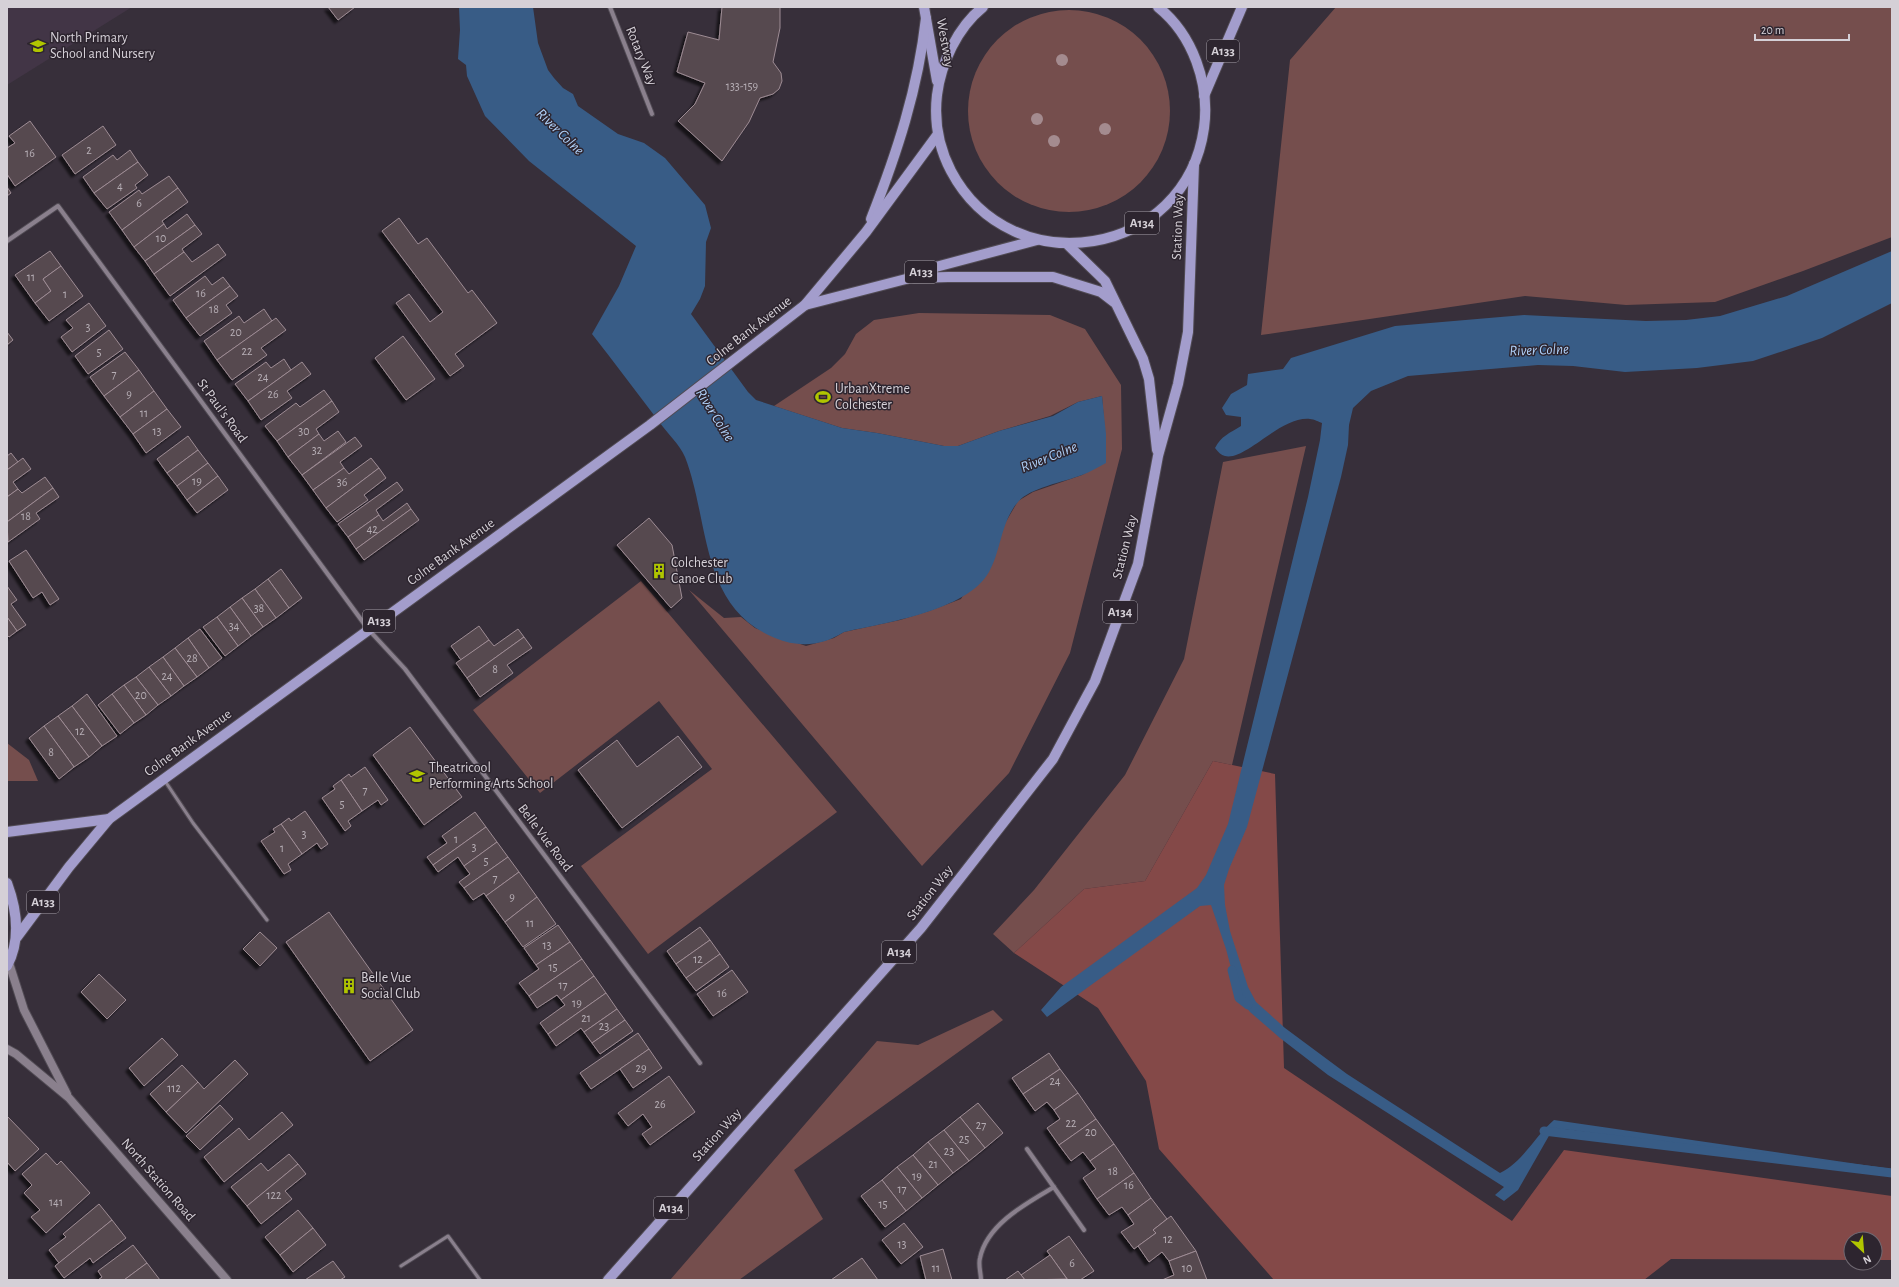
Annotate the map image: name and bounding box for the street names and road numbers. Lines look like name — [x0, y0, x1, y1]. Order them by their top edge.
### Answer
street label: Westway — [934, 17, 956, 69]
street label: Rotary Way — [623, 25, 659, 87]
road number: A133 — [1207, 40, 1239, 62]
street label: Station Way — [1170, 194, 1186, 260]
road number: A134 — [1125, 212, 1159, 234]
road number: A133 — [905, 261, 937, 283]
street label: Colne Bank Avenue — [704, 293, 794, 369]
street label: St Paul's Road — [194, 377, 250, 445]
street label: Station Way — [1110, 513, 1140, 581]
street label: Colne Bank Avenue — [405, 516, 497, 588]
road number: A134 — [1103, 601, 1137, 623]
road number: A133 — [363, 610, 395, 632]
street label: Colne Bank Avenue — [142, 707, 234, 779]
street label: Belle Vue Road — [515, 802, 575, 874]
street label: Station Way — [904, 863, 956, 923]
road number: A133 — [27, 891, 59, 913]
road number: A134 — [882, 941, 916, 963]
street label: Station Way — [690, 1106, 744, 1164]
street label: North Station Road — [119, 1136, 197, 1224]
road number: A134 — [654, 1197, 688, 1219]

